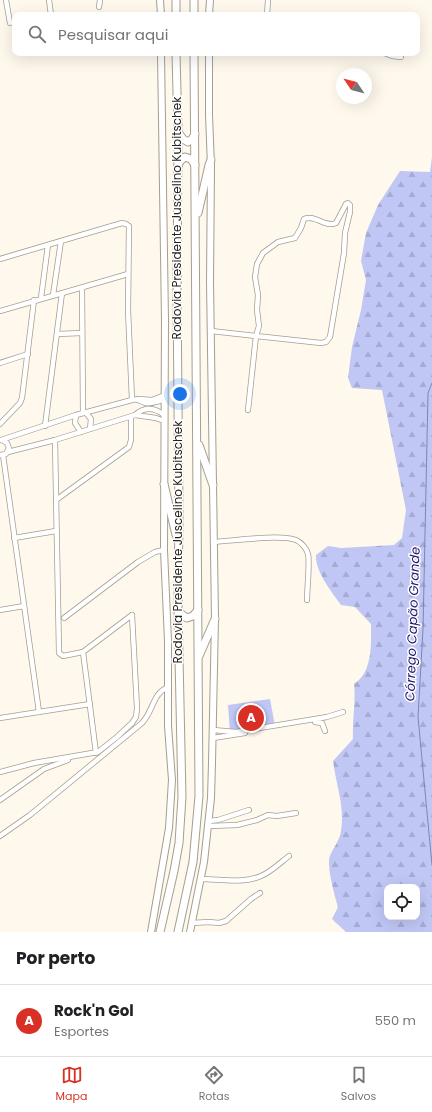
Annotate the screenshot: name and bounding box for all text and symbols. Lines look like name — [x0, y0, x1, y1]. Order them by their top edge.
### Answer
search box — [12, 12, 420, 56]
icon: search — [26, 23, 48, 45]
text: Pesquisar aqui — [58, 24, 168, 45]
north arrow — [336, 68, 372, 104]
street label: Rodovia Presidente Juscelino Kubitschek — [168, 96, 185, 339]
your location — [170, 384, 190, 404]
street label: Rodovia Presidente Juscelino Kubitschek — [169, 420, 186, 663]
water label: Córrego Capão Grande — [400, 546, 425, 702]
pin: A — [238, 703, 264, 733]
map controls — [384, 884, 420, 920]
button: locate — [384, 884, 420, 920]
text: Por perto — [16, 946, 95, 970]
text: Rock'n Gol — [54, 1000, 134, 1021]
text: A — [24, 1011, 34, 1030]
text: 550 m — [375, 1011, 416, 1030]
text: Esportes — [54, 1022, 109, 1041]
tab: Mapa — [56, 1064, 87, 1105]
tab: Rotas — [199, 1064, 230, 1105]
tab: Salvos — [341, 1064, 376, 1105]

